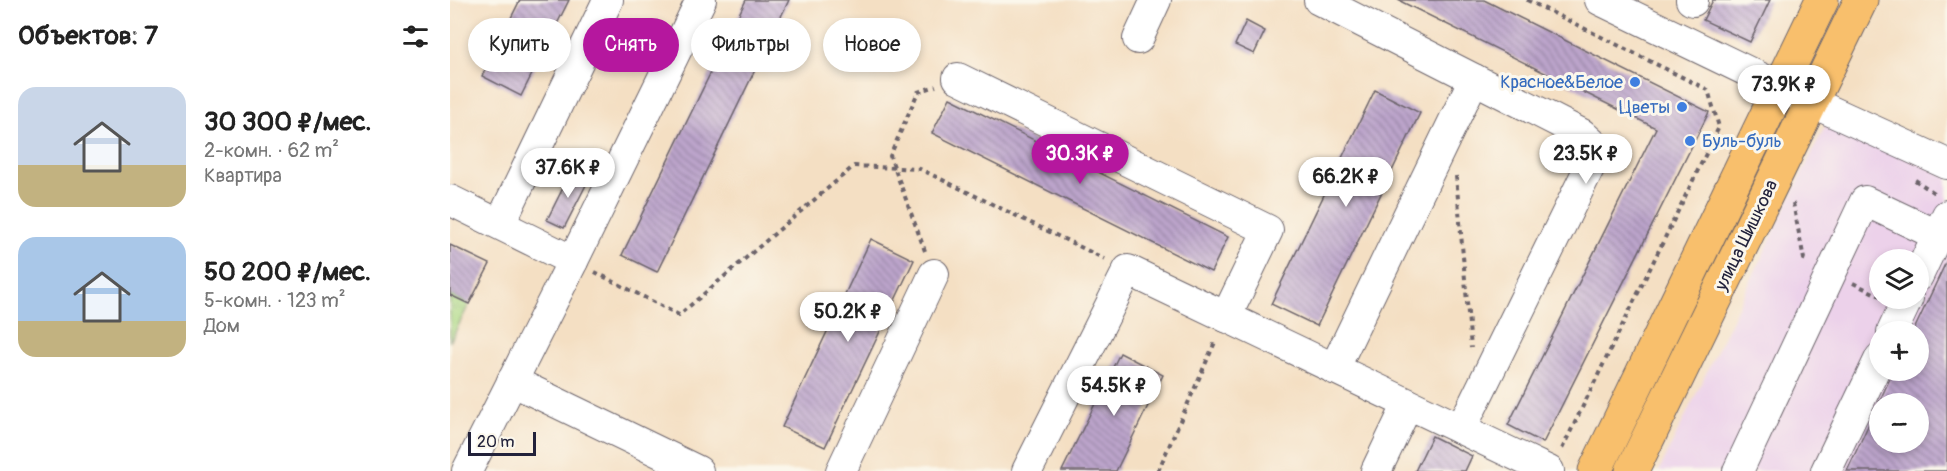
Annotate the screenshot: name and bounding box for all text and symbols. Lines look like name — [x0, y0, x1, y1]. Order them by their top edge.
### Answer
chip: Купить — [468, 18, 571, 72]
chip: Снять — [583, 18, 679, 72]
chip: Фильтры — [691, 18, 811, 72]
chip: Новое — [823, 18, 921, 72]
text: Объектов: 7 — [18, 20, 158, 52]
icon: filters — [399, 20, 432, 53]
pin: 73.9K ₽ — [1729, 65, 1839, 116]
place label: Красное&Белое — [1500, 71, 1623, 94]
text: 73.9K ₽ — [1752, 72, 1816, 97]
marker: Красное&Белое — [1628, 75, 1642, 89]
place label: Цветы — [1619, 96, 1670, 119]
marker: Цветы — [1675, 100, 1689, 114]
text: 30 300 ₽/мес. — [204, 106, 371, 138]
icon: home — [66, 111, 138, 183]
place label: Буль-буль — [1702, 130, 1782, 153]
pin: 30.3K ₽ — [1025, 134, 1135, 185]
pin: 23.5K ₽ — [1531, 134, 1641, 185]
marker: Буль-буль — [1683, 134, 1697, 148]
text: 2-комн. · 62 m² — [204, 138, 339, 163]
text: 30.3K ₽ — [1046, 141, 1114, 166]
text: 23.5K ₽ — [1553, 141, 1619, 166]
pin: 37.6K ₽ — [513, 148, 623, 199]
text: 37.6K ₽ — [535, 155, 601, 180]
pin: 66.2K ₽ — [1291, 157, 1401, 208]
text: Квартира — [204, 163, 282, 188]
text: 66.2K ₽ — [1312, 164, 1380, 189]
street label: улица Шишкова — [1709, 176, 1783, 295]
map controls — [1869, 249, 1929, 453]
button: layers — [1869, 249, 1929, 309]
text: 50 200 ₽/мес. — [204, 256, 371, 288]
icon: home — [66, 261, 138, 333]
text: 5-комн. · 123 m² — [204, 288, 346, 313]
pin: 50.2K ₽ — [793, 292, 903, 343]
text: 50.2K ₽ — [814, 299, 882, 324]
text: Дом — [204, 313, 240, 338]
button: + — [1869, 321, 1929, 381]
pin: 54.5K ₽ — [1059, 366, 1169, 417]
text: 54.5K ₽ — [1081, 373, 1147, 398]
button: − — [1869, 393, 1929, 453]
scale bar — [468, 429, 536, 456]
text: 20 m — [477, 432, 515, 452]

